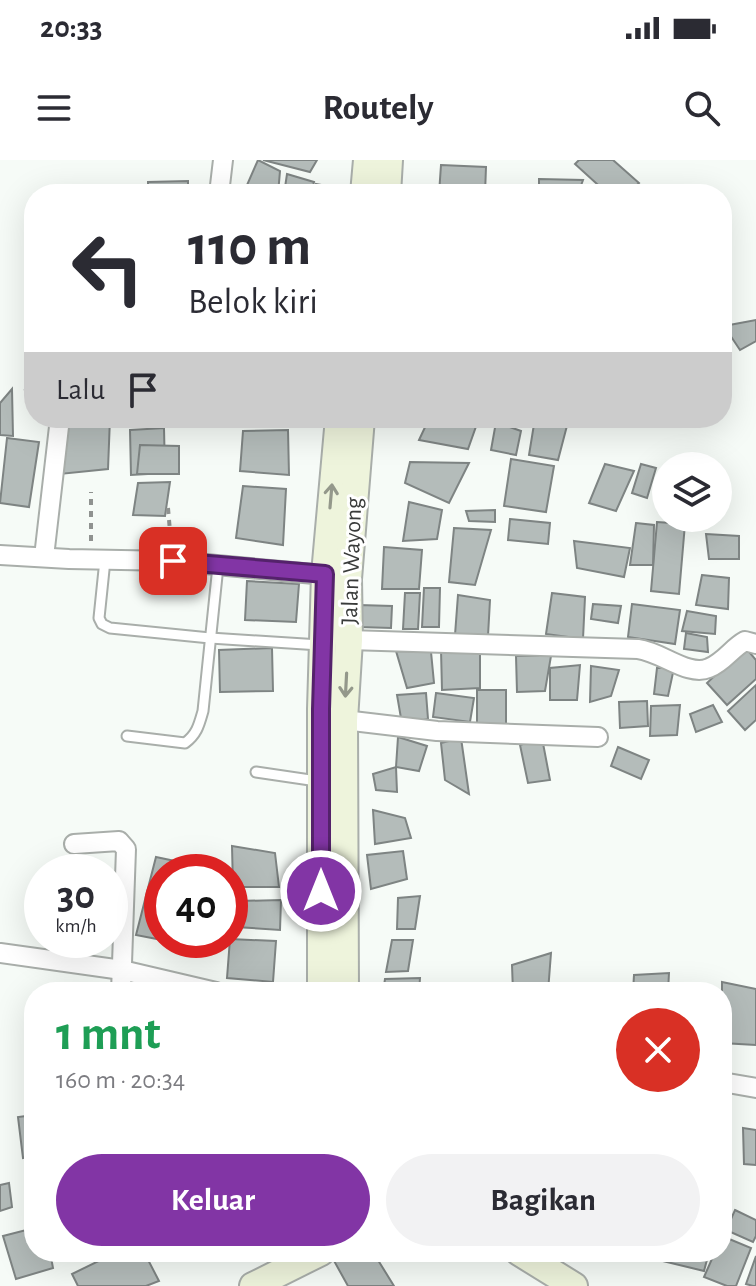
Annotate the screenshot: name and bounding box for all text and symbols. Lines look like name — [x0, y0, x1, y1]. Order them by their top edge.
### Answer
text: 20:33 — [40, 13, 103, 43]
icon: menu — [32, 86, 76, 130]
icon: search — [680, 86, 724, 130]
text: Routely — [323, 90, 433, 126]
icon: left — [56, 216, 160, 320]
text: 110 m — [188, 219, 311, 275]
text: Belok kiri — [188, 284, 318, 320]
icon: arrive — [121, 368, 165, 412]
text: Lalu — [56, 375, 105, 405]
map controls — [652, 452, 732, 532]
button: layers — [652, 452, 732, 532]
one-way arrow — [324, 483, 339, 510]
street label: Jalan Wayong — [338, 497, 366, 625]
pin — [139, 527, 207, 595]
icon: arrive — [151, 539, 195, 583]
one-way arrow — [339, 671, 354, 698]
position arrow — [279, 849, 363, 933]
speed limit sign: 40 — [144, 854, 248, 958]
text: 30 — [57, 876, 95, 916]
text: km/h — [55, 916, 97, 936]
button: close — [616, 1008, 700, 1092]
text: 1 mnt — [56, 1011, 161, 1059]
text: 160 m · 20:34 — [56, 1067, 185, 1093]
button: Keluar — [56, 1154, 370, 1246]
button: Bagikan — [386, 1154, 700, 1246]

